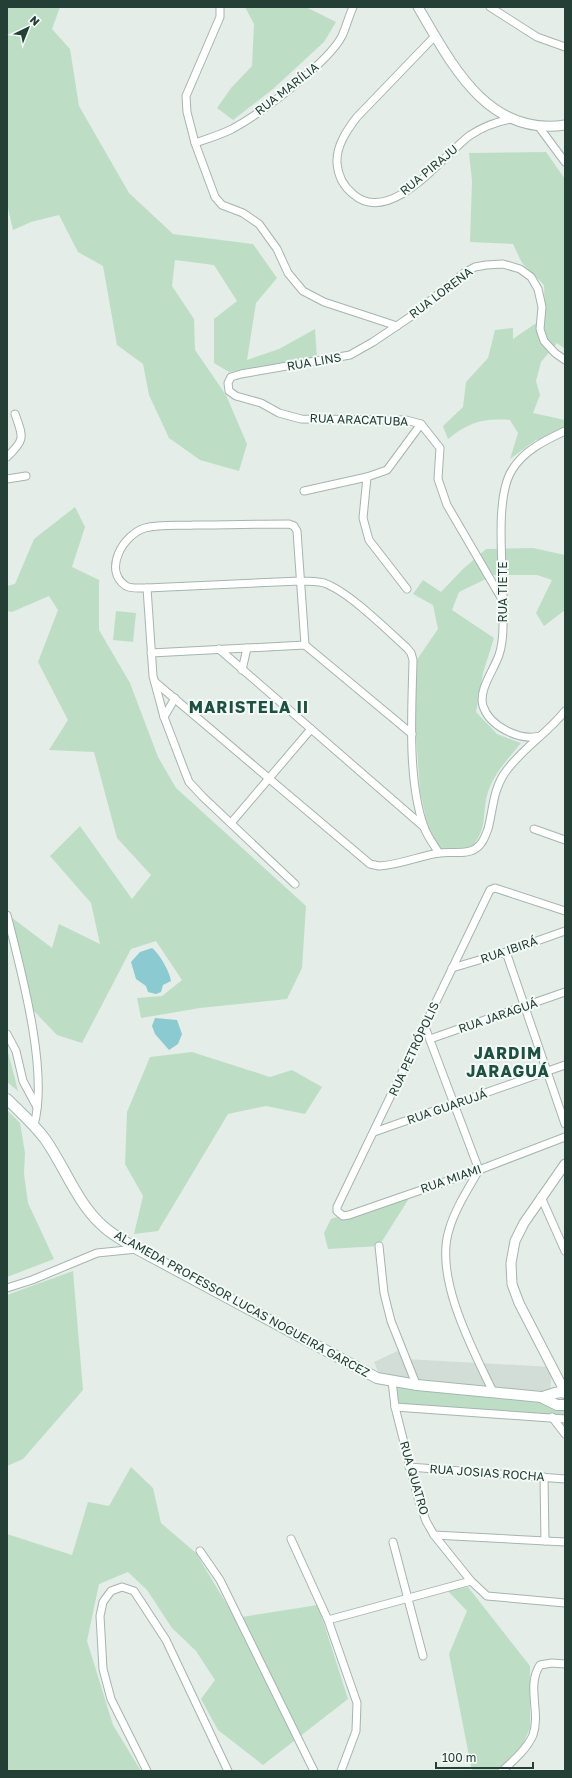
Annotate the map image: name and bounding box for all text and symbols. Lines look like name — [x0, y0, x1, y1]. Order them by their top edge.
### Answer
north arrow — [8, 8, 48, 48]
text: N — [28, 13, 43, 28]
street label: RUA MARÍLIA — [252, 59, 321, 118]
street label: RUA PIRAJU — [397, 141, 461, 198]
street label: RUA LORENA — [406, 264, 475, 321]
street label: RUA LINS — [286, 349, 343, 374]
street label: RUA ARACATUBA — [310, 410, 409, 429]
street label: RUA TIETE — [495, 562, 510, 622]
district label: MARISTELA II — [189, 697, 309, 717]
street label: RUA IBIRÁ — [478, 933, 539, 966]
street label: RUA JARAGUÁ — [456, 995, 539, 1036]
street label: RUA PETRÓPOLIS — [385, 999, 442, 1098]
district label: JARDIM JARAGUÁ — [466, 1043, 550, 1081]
street label: RUA GUARUJÁ — [405, 1086, 489, 1127]
street label: RUA MIAMI — [418, 1161, 483, 1196]
street label: ALAMEDA PROFESSOR LUCAS NOGUEIRA GARCEZ — [112, 1227, 372, 1380]
street label: RUA QUATRO — [397, 1439, 432, 1517]
street label: RUA JOSIAS ROCHA — [429, 1461, 545, 1484]
scale bar — [436, 1744, 533, 1770]
text: 100 m — [442, 1750, 476, 1765]

